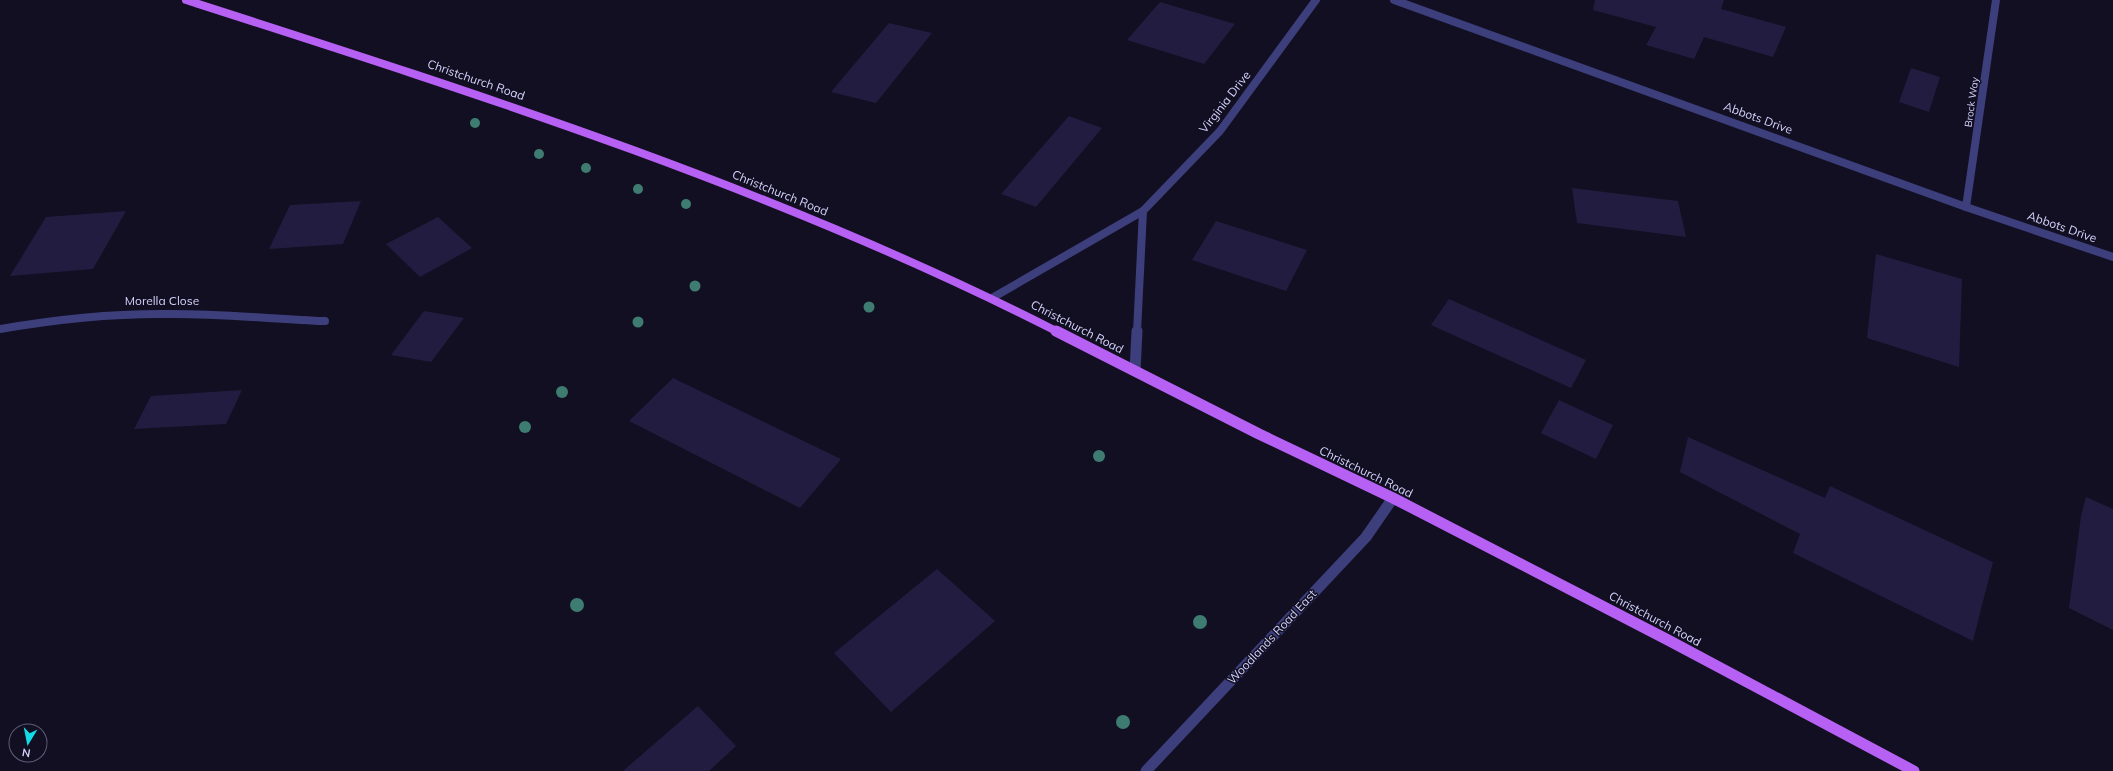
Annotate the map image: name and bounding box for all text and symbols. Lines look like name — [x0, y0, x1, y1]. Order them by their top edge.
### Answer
street label: Christchurch Road — [425, 56, 527, 103]
street label: Virginia Drive — [1196, 68, 1254, 136]
street label: Brock Way — [1962, 75, 1982, 128]
street label: Abbots Drive — [1722, 98, 1795, 137]
street label: Christchurch Road — [730, 166, 830, 219]
street label: Abbots Drive — [2026, 208, 2099, 245]
street label: Morella Close — [125, 293, 199, 308]
street label: Christchurch Road — [1028, 297, 1126, 356]
street label: Christchurch Road — [1317, 442, 1415, 501]
street label: Woodlands Road East — [1224, 586, 1319, 687]
street label: Christchurch Road — [1607, 588, 1704, 649]
north arrow — [8, 723, 48, 763]
text: N — [21, 745, 32, 760]

